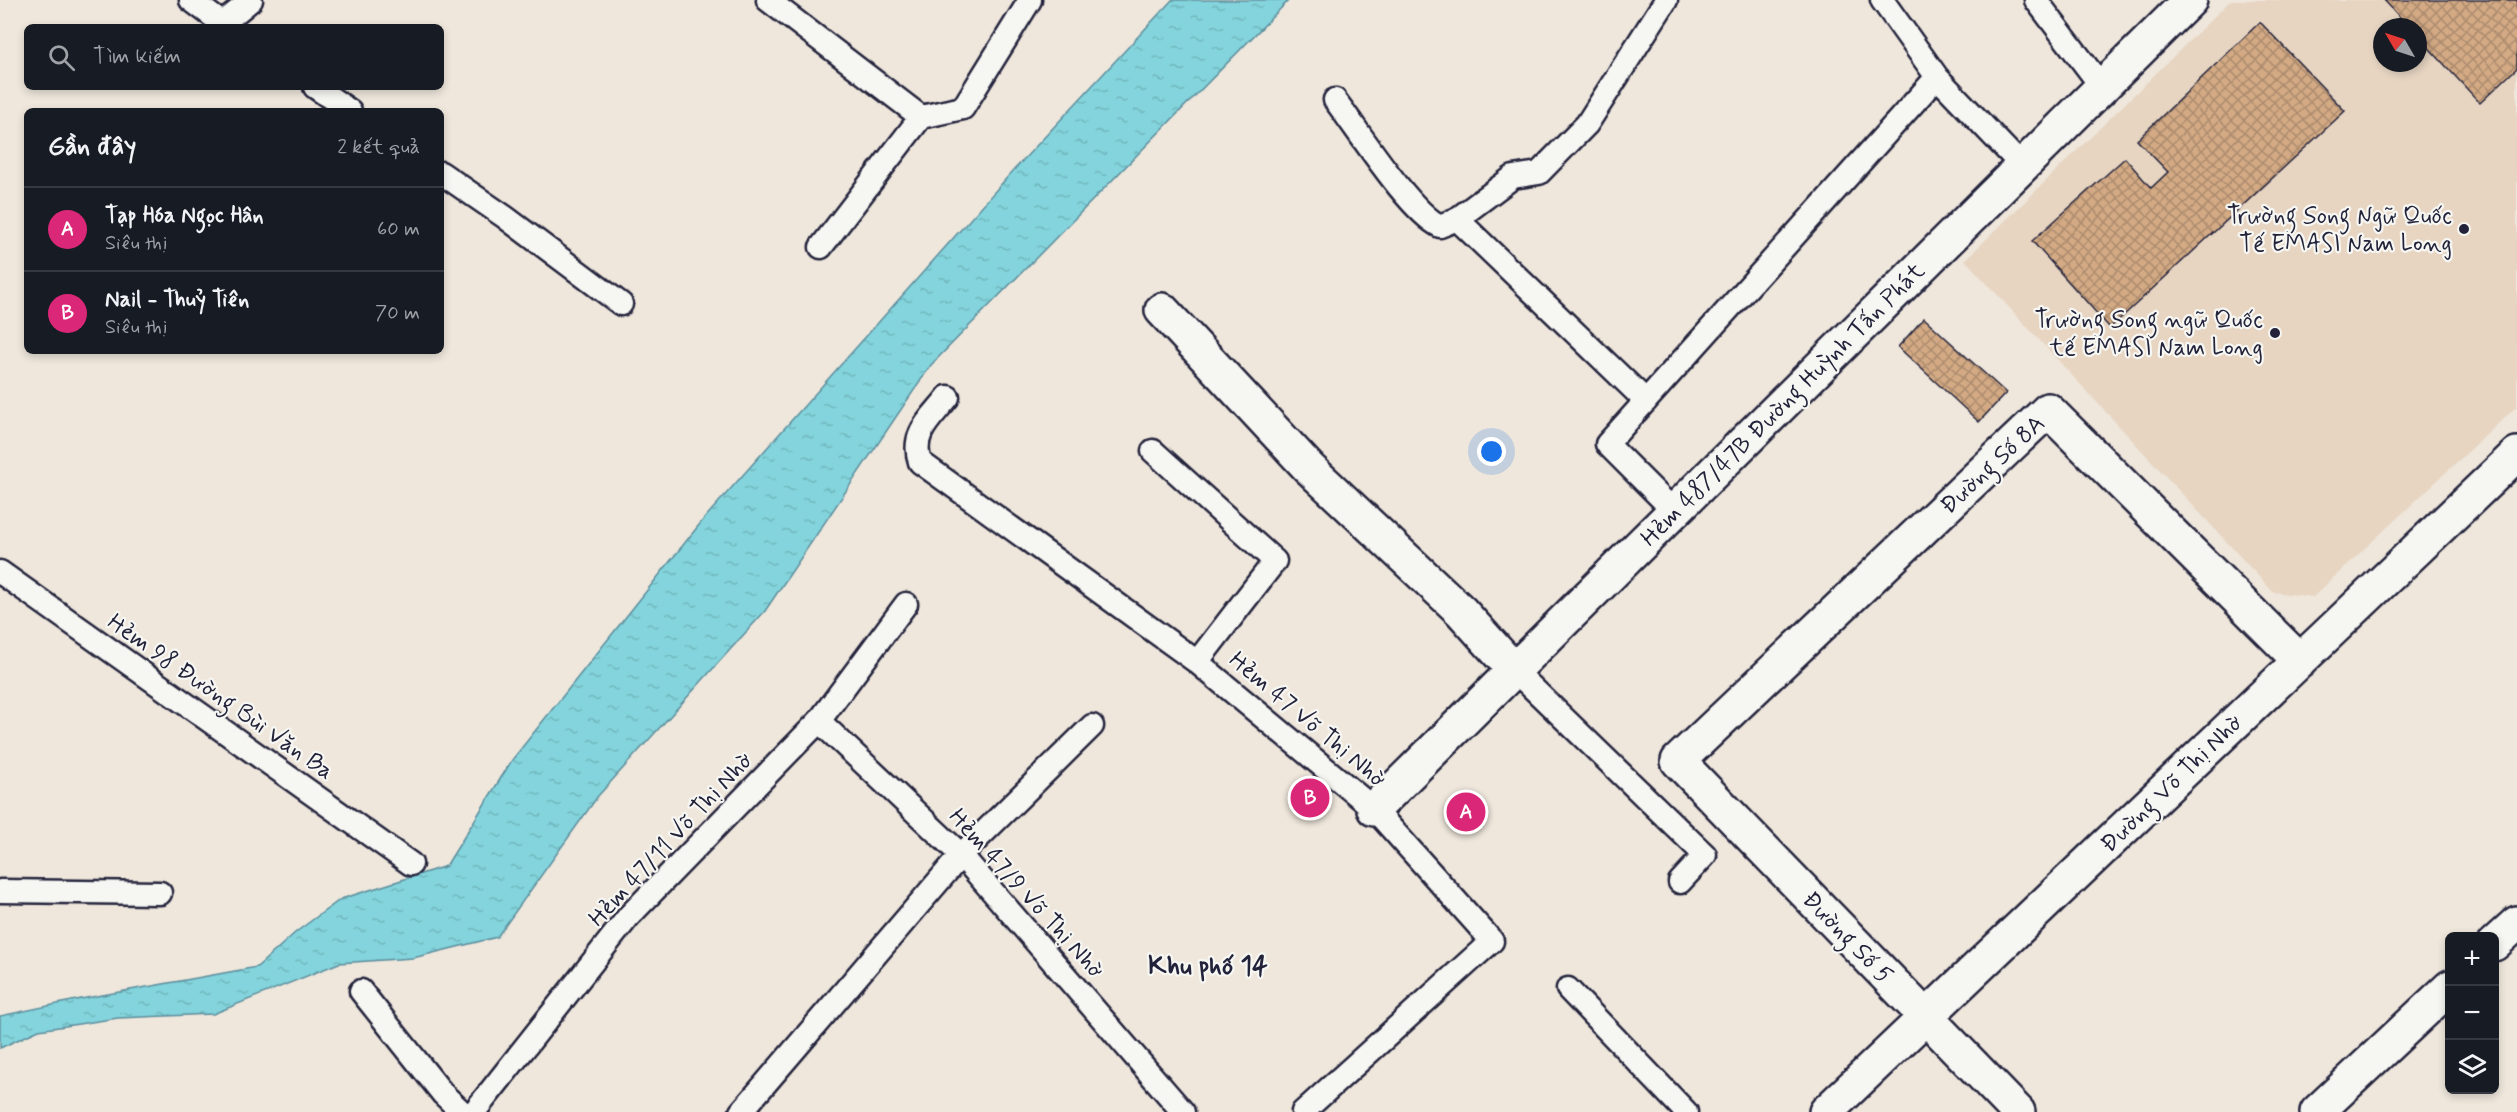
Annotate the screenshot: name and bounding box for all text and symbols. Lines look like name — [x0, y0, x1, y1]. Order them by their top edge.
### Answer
north arrow — [2373, 18, 2427, 72]
search box — [24, 24, 444, 90]
icon: search — [45, 41, 78, 74]
text: Tìm kiếm — [93, 43, 181, 71]
text: Gần đây — [48, 130, 136, 164]
text: 2 kết quả — [337, 134, 420, 161]
place label: Trường Song Ngữ Quốc Tế EMASI Nam Long — [2227, 201, 2452, 260]
text: Tạp Hóa Ngọc Hân — [105, 202, 264, 230]
text: A — [61, 216, 74, 243]
text: 60 m — [377, 216, 420, 243]
marker: Trường Song Ngữ Quốc Tế EMASI Nam Long — [2457, 222, 2471, 236]
text: Siêu thị — [105, 230, 167, 257]
street label: Hẻm 487/47B Đường Huỳnh Tấn Phát — [1634, 256, 1934, 556]
text: Nail - Thuỷ Tiên — [105, 286, 249, 314]
text: B — [61, 300, 74, 327]
text: 70 m — [375, 300, 420, 327]
place label: Trường Song ngữ Quốc tế EMASI Nam Long — [2034, 305, 2263, 364]
text: Siêu thị — [105, 314, 167, 341]
marker: Trường Song ngữ Quốc tế EMASI Nam Long — [2268, 326, 2282, 340]
street label: Đường Số 8A — [1934, 409, 2054, 524]
your location — [1477, 437, 1506, 466]
street label: Hẻm 98 Đường Bùi Văn Ba — [99, 607, 339, 790]
street label: Hẻm 47 Võ Thị Nhờ — [1222, 645, 1392, 795]
street label: Đường Võ Thị Nhờ — [2094, 708, 2252, 862]
street label: Hẻm 47/11 Võ Thị Nhờ — [582, 746, 760, 934]
pin: B — [1290, 776, 1330, 820]
pin: A — [1446, 790, 1486, 834]
street label: Hẻm 47/9 Võ Thị Nhờ — [941, 802, 1111, 986]
street label: Đường Số 5 — [1793, 885, 1899, 993]
map controls — [2445, 932, 2499, 1094]
button: + — [2445, 932, 2499, 986]
district label: Khu phố 14 — [1148, 950, 1268, 984]
button: − — [2445, 986, 2499, 1040]
button: layers — [2445, 1040, 2499, 1094]

